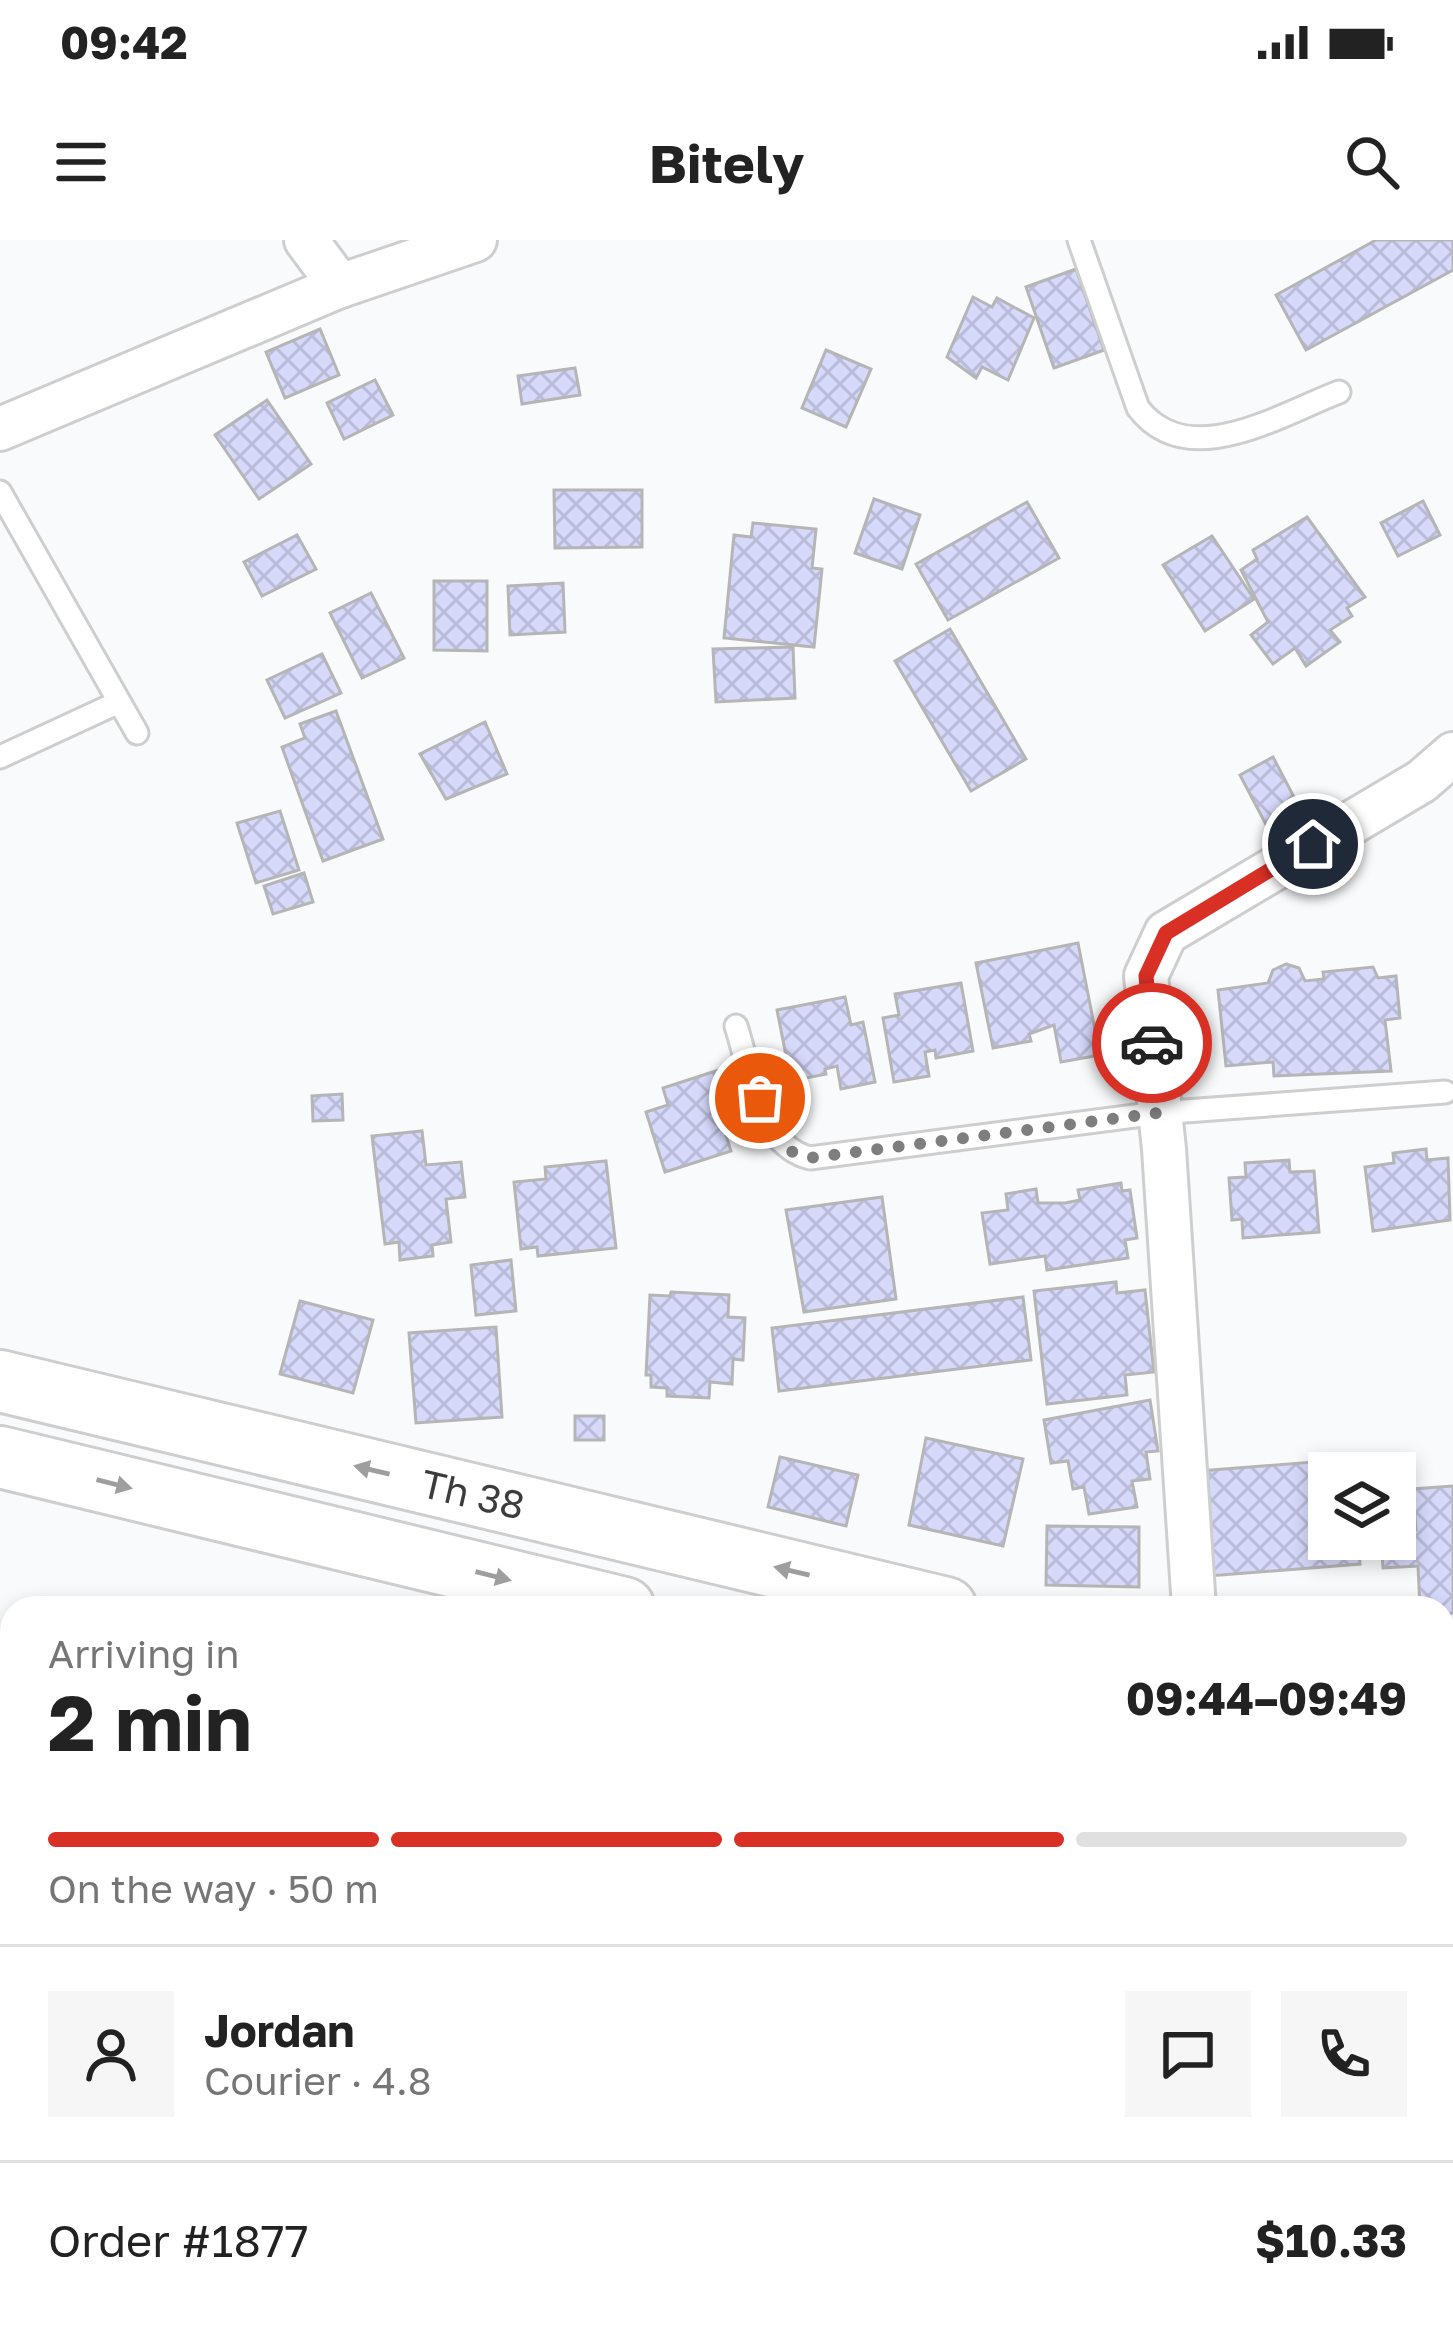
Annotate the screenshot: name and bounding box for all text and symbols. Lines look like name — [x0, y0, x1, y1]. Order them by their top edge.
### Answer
text: 09:42 — [60, 15, 188, 69]
icon: menu — [48, 129, 114, 195]
icon: search — [1339, 129, 1405, 195]
text: Bitely — [649, 130, 804, 195]
pin — [1262, 793, 1364, 895]
icon: home — [1280, 811, 1346, 877]
courier — [1092, 983, 1212, 1103]
icon: car — [1119, 1010, 1185, 1076]
pin — [709, 1047, 811, 1149]
icon: bag — [727, 1065, 793, 1131]
map controls — [1308, 1452, 1416, 1560]
button: layers — [1308, 1452, 1416, 1560]
street label: Th 38 — [417, 1459, 529, 1529]
one-way arrow — [353, 1460, 390, 1479]
one-way arrow — [95, 1475, 132, 1494]
one-way arrow — [773, 1561, 810, 1580]
one-way arrow — [474, 1567, 511, 1586]
text: Arriving in — [48, 1630, 239, 1677]
text: 09:44–09:49 — [1126, 1671, 1407, 1725]
text: 2 min — [48, 1675, 252, 1768]
text: On the way · 50 m — [48, 1865, 379, 1912]
button: person — [48, 1991, 174, 2117]
button: chat — [1125, 1991, 1251, 2117]
button: phone — [1281, 1991, 1407, 2117]
text: Jordan — [204, 2003, 355, 2057]
text: Courier · 4.8 — [204, 2057, 432, 2104]
text: Order #1877 — [48, 2213, 309, 2267]
text: $10.33 — [1255, 2213, 1407, 2267]

